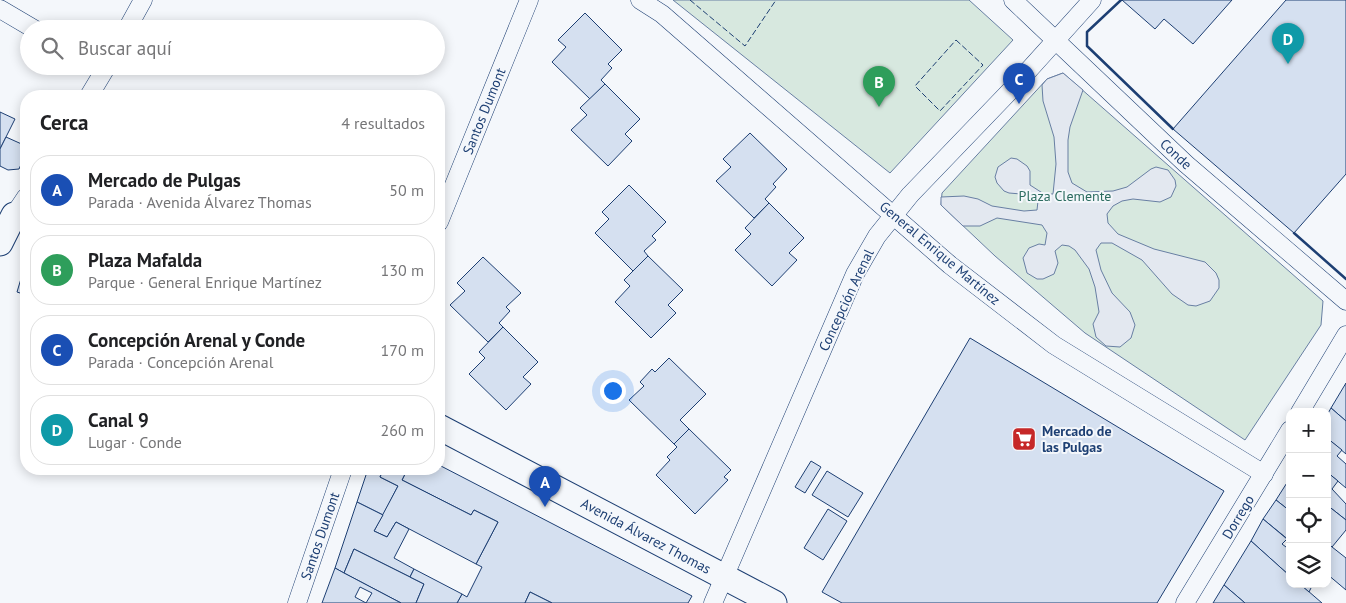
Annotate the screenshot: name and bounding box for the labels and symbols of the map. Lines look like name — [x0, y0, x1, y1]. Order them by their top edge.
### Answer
pin: D — [1272, 23, 1304, 64]
pin: C — [1003, 63, 1035, 104]
street label: Santos Dumont — [458, 65, 510, 157]
pin: B — [863, 66, 895, 107]
street label: Conde — [1156, 135, 1196, 173]
park label: Plaza Clemente — [1019, 187, 1111, 205]
street label: General Enrique Martínez — [876, 197, 1004, 309]
street label: Concepción Arenal — [814, 246, 878, 354]
your location — [600, 378, 626, 404]
place label: Mercado de las Pulgas — [1042, 422, 1112, 456]
supermarket icon: Mercado de las Pulgas — [1011, 426, 1037, 452]
pin: A — [529, 466, 561, 507]
street label: Santos Dumont — [297, 489, 344, 582]
street label: Dorrego — [1218, 492, 1258, 542]
street label: Avenida Álvarez Thomas — [578, 494, 714, 578]

